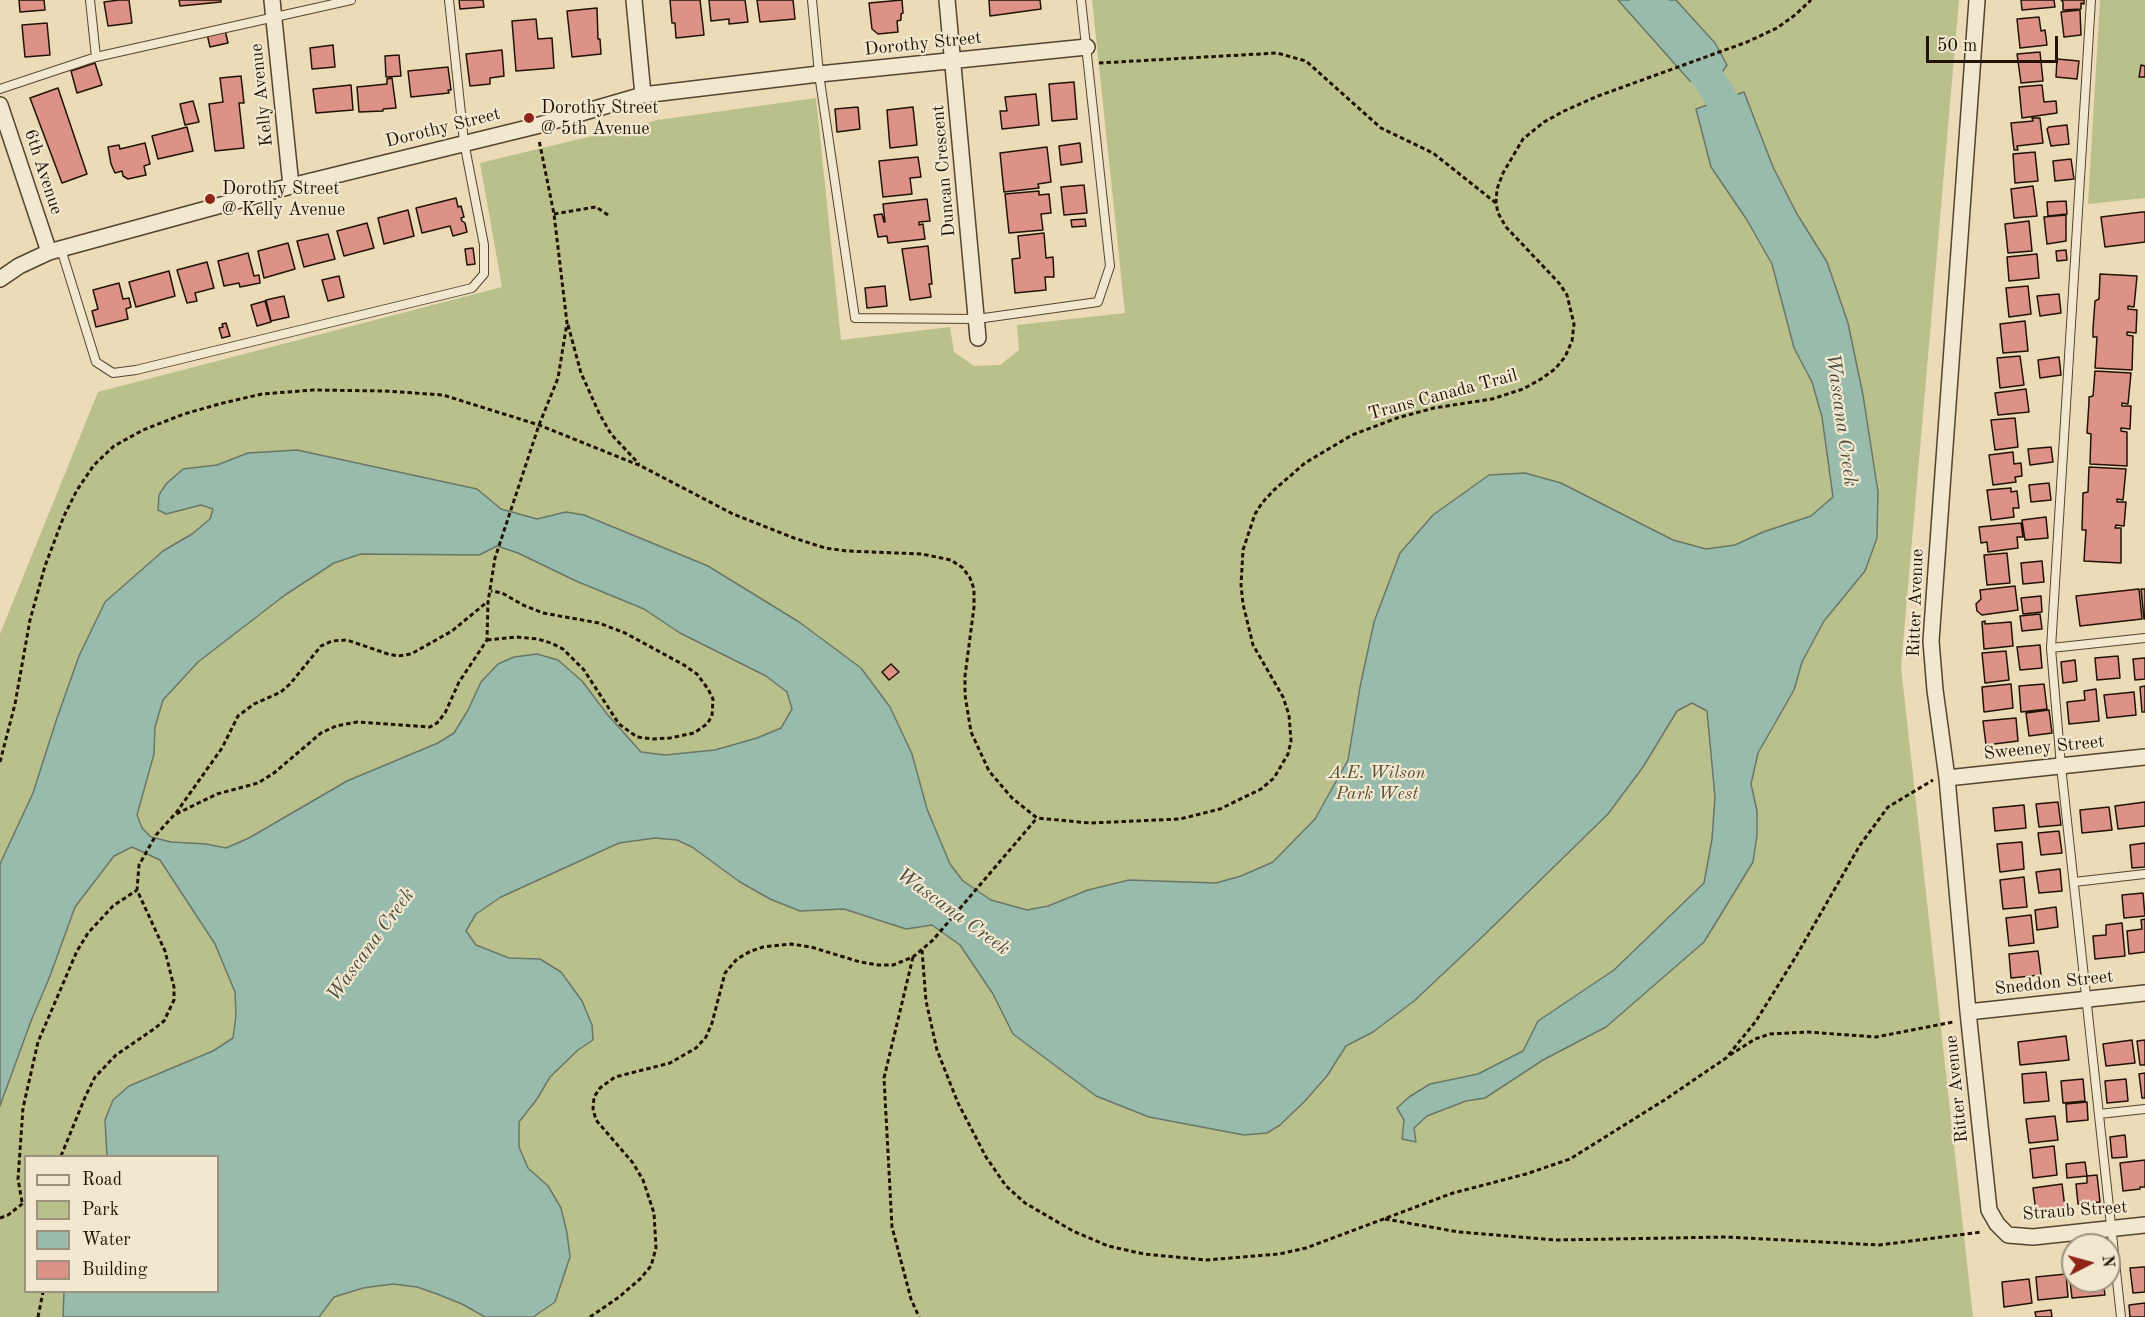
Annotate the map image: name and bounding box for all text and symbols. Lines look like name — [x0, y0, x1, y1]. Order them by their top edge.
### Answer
scale bar — [1929, 24, 2061, 62]
street label: Dorothy Street — [863, 27, 983, 61]
text: 50 m — [1937, 37, 1977, 55]
street label: Kelly Avenue — [246, 42, 278, 148]
place label: Dorothy Street @ 5th Avenue — [541, 97, 659, 140]
street label: Dorothy Street — [383, 103, 503, 153]
street label: Duncan Crescent — [927, 104, 961, 238]
marker: Dorothy Street @ 5th Avenue — [522, 111, 536, 125]
street label: 6th Avenue — [19, 126, 67, 218]
place label: Dorothy Street @ Kelly Avenue — [222, 178, 345, 220]
marker: Dorothy Street @ Kelly Avenue — [203, 192, 217, 206]
water label: Wascana Creek — [1820, 352, 1862, 488]
street label: Trans Canada Trail — [1366, 365, 1520, 425]
street label: Ritter Avenue — [1903, 549, 1929, 657]
street label: Sweeney Street — [1983, 731, 2105, 765]
park label: A.E. Wilson Park West — [1328, 762, 1426, 804]
water label: Wascana Creek — [892, 863, 1014, 961]
water label: Wascana Creek — [322, 884, 420, 1006]
street label: Sneddon Street — [1994, 966, 2114, 1000]
street label: Ritter Avenue — [1941, 1034, 1973, 1144]
legend — [24, 1155, 219, 1293]
text: Road — [82, 1171, 122, 1189]
street label: Straub Street — [2022, 1197, 2128, 1225]
text: Park — [82, 1201, 119, 1219]
text: Water — [82, 1231, 131, 1249]
north arrow — [2061, 1233, 2121, 1293]
text: N — [2098, 1254, 2116, 1268]
text: Building — [82, 1261, 147, 1279]

